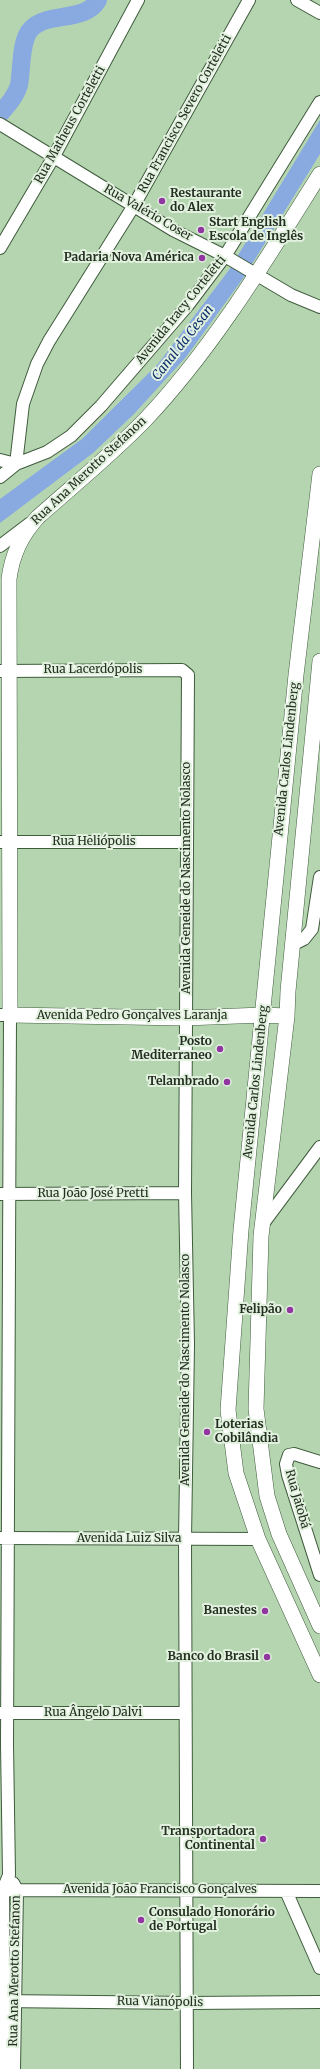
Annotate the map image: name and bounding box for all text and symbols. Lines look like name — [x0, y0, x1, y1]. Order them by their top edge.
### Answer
street label: Rua Francisco Severo Corteletti — [135, 32, 235, 196]
street label: Rua Matheus Corteletti — [32, 64, 108, 186]
street label: Rua Valério Coser — [101, 182, 195, 244]
place label: Restaurante do Alex — [170, 187, 242, 215]
marker: Restaurante do Alex — [157, 196, 167, 206]
place label: Start English Escola de Inglês — [209, 216, 303, 244]
marker: Start English Escola de Inglês — [196, 225, 206, 235]
place label: Padaria Nova América — [64, 251, 194, 265]
street label: Avenida Iracy Corteletti — [133, 253, 229, 367]
marker: Padaria Nova América — [197, 253, 207, 263]
water label: Canal da Cesan — [149, 302, 217, 384]
street label: Rua Ana Merotto Stefanon — [29, 414, 149, 528]
street label: Rua Lacerdópolis — [44, 663, 142, 677]
street label: Avenida Carlos Lindenberg — [272, 681, 302, 837]
street label: Avenida Geneide do Nascimento Nolasco — [180, 762, 194, 994]
street label: Rua Heliópolis — [52, 835, 136, 849]
street label: Avenida Carlos Lindenberg — [241, 1004, 271, 1160]
street label: Avenida Pedro Gonçalves Laranja — [37, 1009, 227, 1023]
place label: Posto Mediterraneo — [131, 1035, 212, 1063]
marker: Posto Mediterraneo — [215, 1044, 225, 1054]
place label: Telambrado — [148, 1075, 219, 1089]
marker: Telambrado — [222, 1077, 232, 1087]
street label: Rua João José Pretti — [37, 1187, 149, 1201]
street label: Avenida Geneide do Nascimento Nolasco — [179, 1254, 193, 1486]
place label: Felipão — [239, 1303, 282, 1317]
marker: Felipão — [285, 1305, 295, 1315]
place label: Loterias Cobilândia — [215, 1418, 278, 1446]
marker: Loterias Cobilândia — [202, 1427, 212, 1437]
street label: Rua Jatobá — [282, 1468, 312, 1530]
street label: Avenida Luiz Silva — [77, 1532, 181, 1546]
place label: Banestes — [204, 1604, 257, 1618]
marker: Banestes — [260, 1606, 270, 1616]
place label: Banco do Brasil — [167, 1650, 259, 1664]
marker: Banco do Brasil — [262, 1652, 272, 1662]
street label: Rua Ângelo Dalvi — [44, 1706, 142, 1720]
place label: Transportadora Continental — [161, 1825, 255, 1853]
marker: Transportadora Continental — [258, 1834, 268, 1844]
street label: Avenida João Francisco Gonçalves — [63, 1883, 257, 1897]
street label: Rua Ana Merotto Stefanon — [6, 1895, 24, 2047]
place label: Consulado Honorário de Portugal — [149, 1906, 275, 1934]
marker: Consulado Honorário de Portugal — [136, 1915, 146, 1925]
street label: Rua Vianópolis — [117, 1994, 203, 2010]

